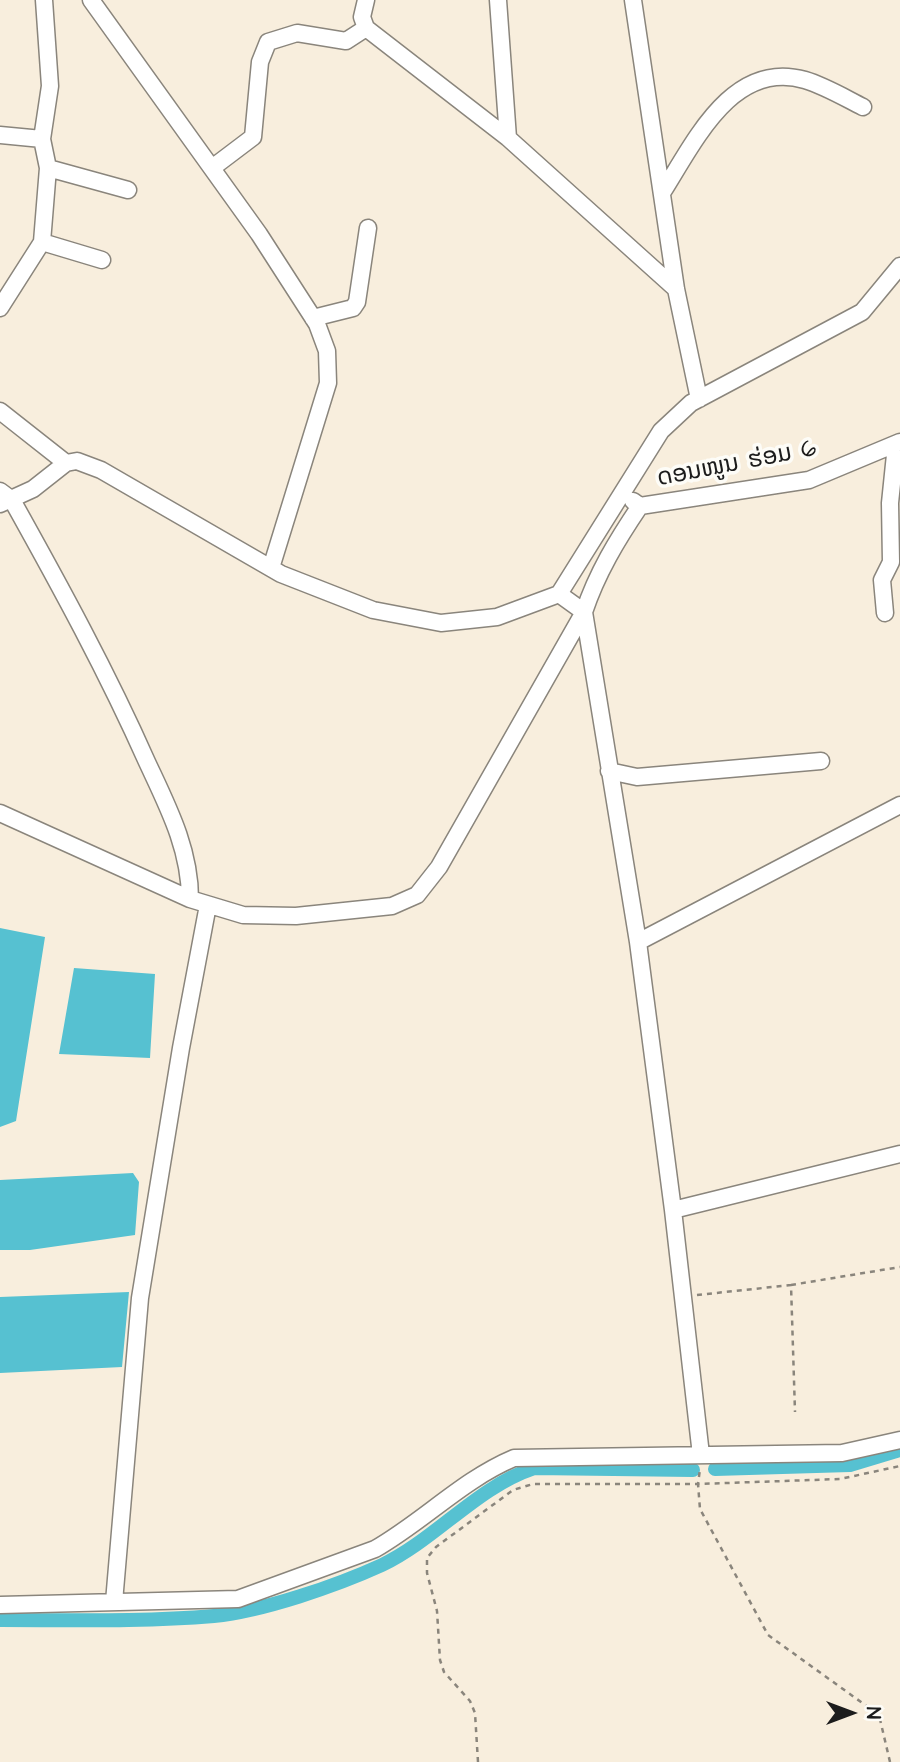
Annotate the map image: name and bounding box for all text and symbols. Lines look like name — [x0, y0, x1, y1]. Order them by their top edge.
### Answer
street label: ດອນໜູນ ຮ່ອມ 6 — [655, 435, 819, 495]
north arrow — [816, 1678, 886, 1748]
text: N — [859, 1707, 886, 1719]

